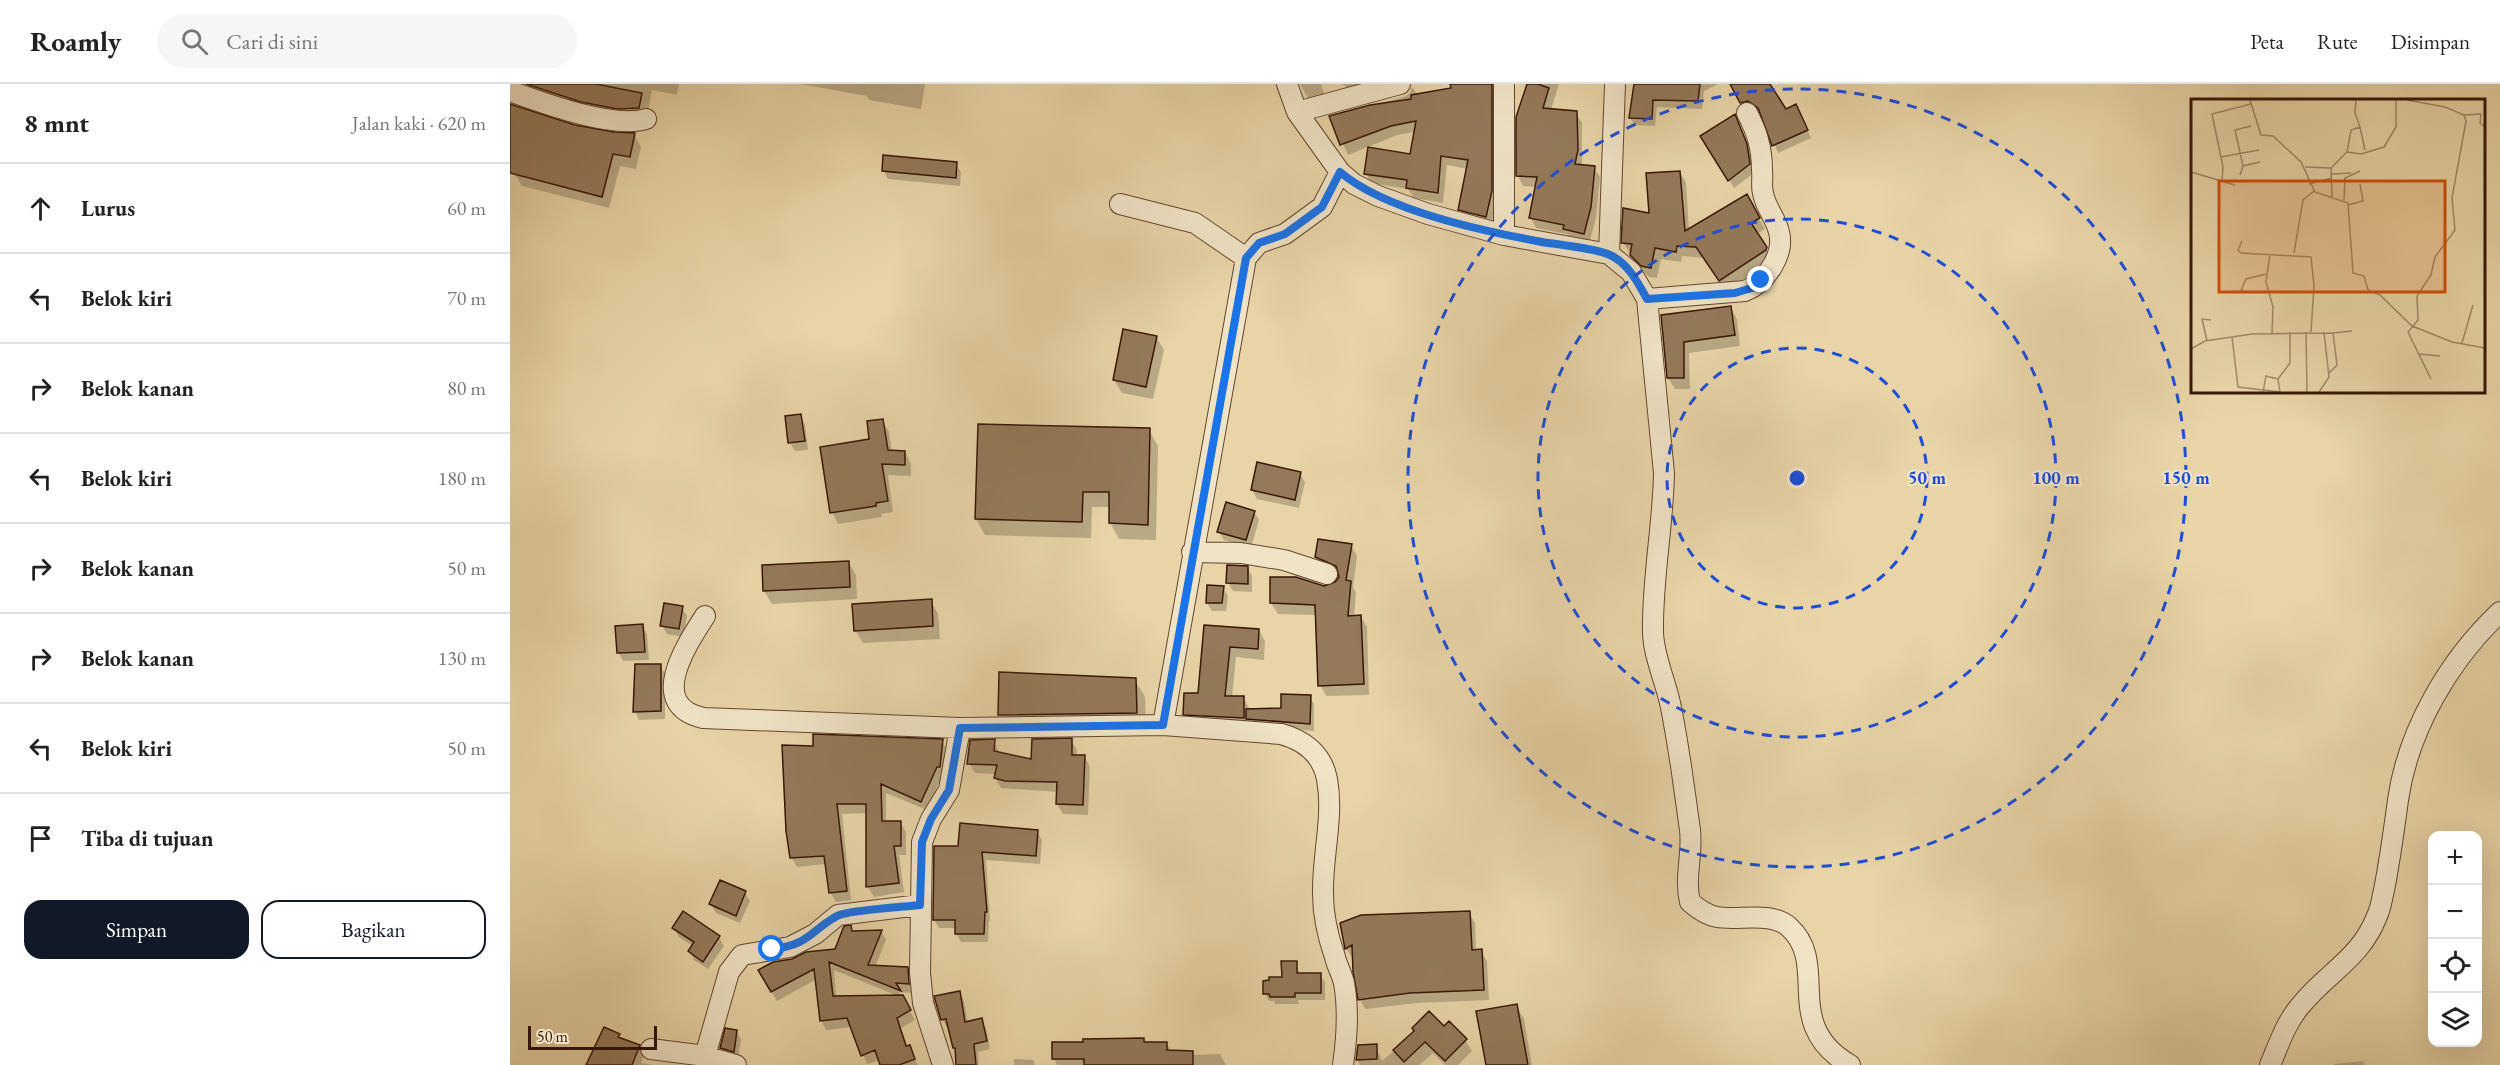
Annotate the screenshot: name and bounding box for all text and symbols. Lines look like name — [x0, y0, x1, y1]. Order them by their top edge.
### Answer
search box — [157, 14, 577, 68]
text: Roamly — [30, 23, 121, 59]
icon: search — [178, 25, 211, 58]
text: Cari di sini — [226, 27, 318, 56]
text: Peta — [2250, 28, 2284, 55]
text: Rute — [2317, 28, 2358, 55]
text: Disimpan — [2391, 28, 2470, 55]
inset map — [2191, 99, 2485, 393]
text: 8 mnt — [24, 106, 89, 140]
text: Jalan kaki · 620 m — [352, 110, 486, 136]
icon: ahead — [24, 192, 57, 225]
text: Lurus — [81, 194, 135, 223]
text: 60 m — [447, 195, 486, 221]
route end — [1747, 266, 1773, 292]
icon: left — [24, 282, 57, 315]
text: Belok kiri — [81, 284, 172, 313]
text: 70 m — [447, 285, 486, 311]
icon: right — [24, 372, 57, 405]
text: Belok kanan — [81, 374, 194, 403]
text: 80 m — [447, 375, 486, 401]
icon: left — [24, 462, 57, 495]
text: Belok kiri — [81, 464, 172, 493]
text: 180 m — [438, 465, 486, 491]
text: 50 m — [1908, 466, 1946, 489]
text: 100 m — [2032, 466, 2080, 489]
text: 150 m — [2162, 466, 2210, 489]
centre of rings — [1787, 468, 1807, 488]
icon: right — [24, 552, 57, 585]
text: Belok kanan — [81, 554, 194, 583]
text: 50 m — [447, 555, 486, 581]
icon: right — [24, 642, 57, 675]
text: Belok kanan — [81, 644, 194, 673]
text: 130 m — [438, 645, 486, 671]
icon: left — [24, 732, 57, 765]
text: Belok kiri — [81, 734, 172, 763]
text: 50 m — [447, 735, 486, 761]
icon: arrive — [24, 822, 57, 855]
text: Tiba di tujuan — [81, 824, 213, 853]
map controls — [2428, 831, 2482, 1047]
button: + — [2428, 831, 2482, 885]
button: − — [2428, 885, 2482, 939]
button: Simpan — [24, 900, 249, 959]
button: Bagikan — [261, 900, 486, 959]
route start — [758, 935, 784, 961]
button: locate — [2428, 939, 2482, 993]
button: layers — [2428, 993, 2482, 1047]
scale bar — [528, 1023, 657, 1050]
text: 50 m — [537, 1026, 568, 1047]

